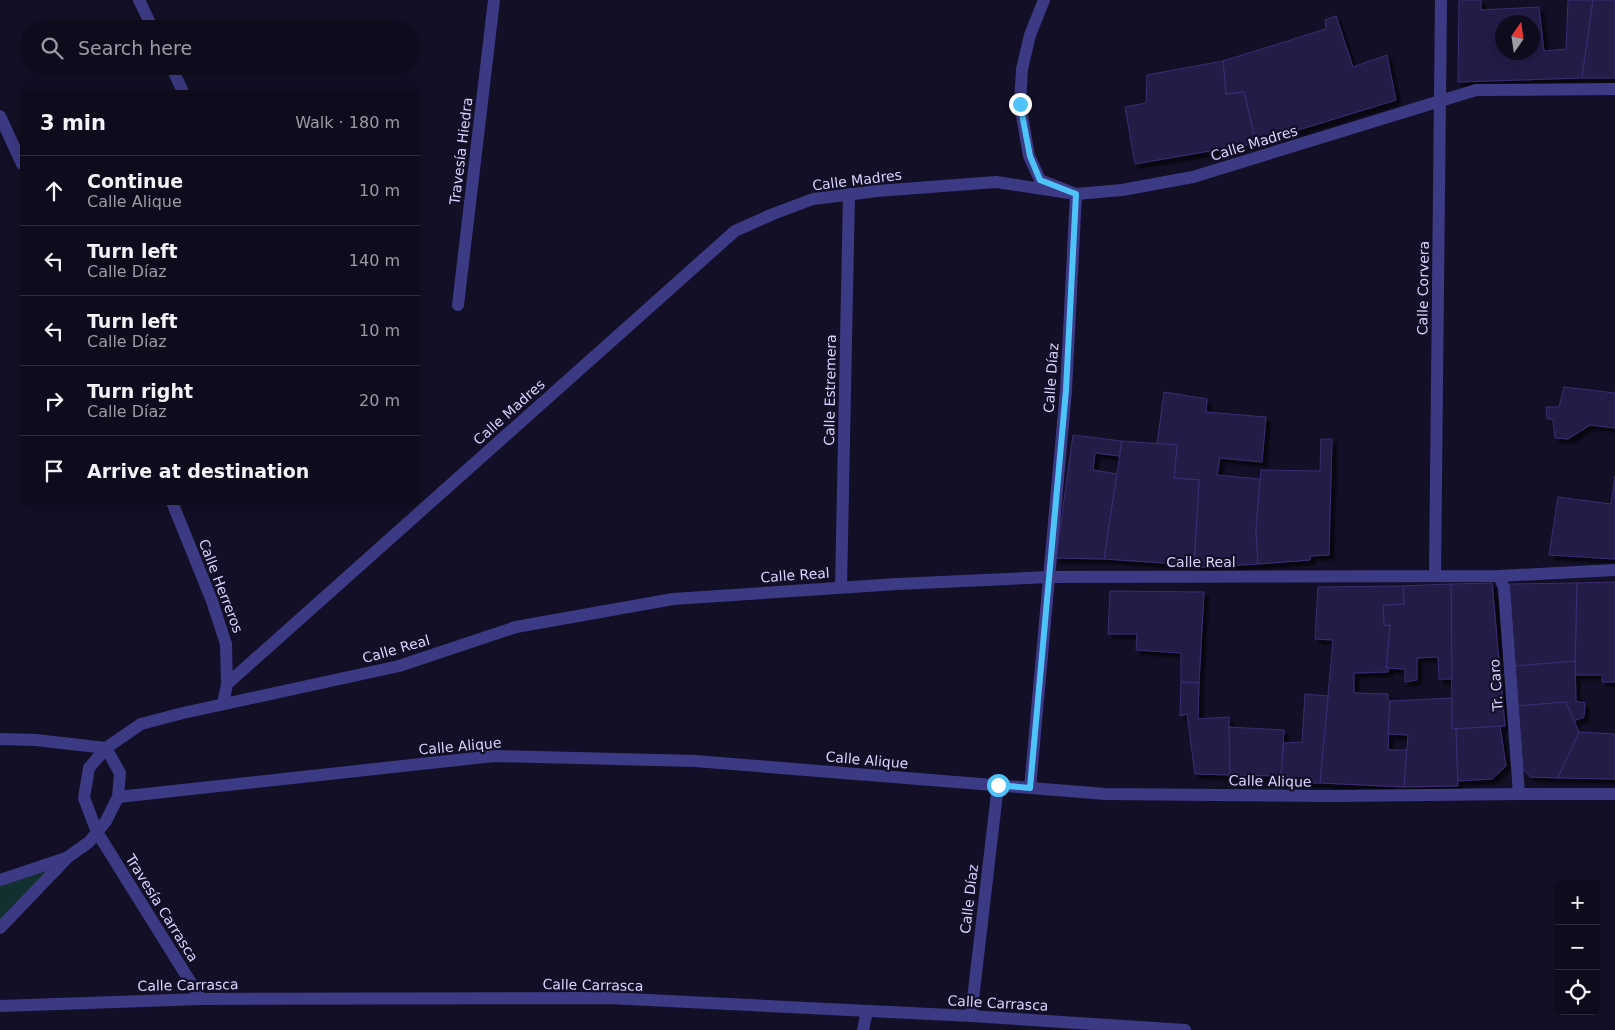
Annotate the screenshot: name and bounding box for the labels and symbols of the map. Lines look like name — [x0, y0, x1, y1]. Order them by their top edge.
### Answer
north arrow — [1495, 15, 1540, 60]
route end — [1009, 93, 1032, 116]
street label: Travesía Hiedra — [446, 96, 476, 207]
street label: Calle Madres — [1209, 122, 1299, 164]
street label: Calle Madres — [811, 167, 903, 193]
street label: Calle Corvera — [1414, 241, 1432, 335]
street label: Calle Estremera — [821, 334, 839, 446]
street label: Calle Díaz — [1041, 343, 1061, 413]
street label: Calle Madres — [470, 376, 548, 448]
street label: Calle Herreros — [196, 537, 246, 635]
street label: Calle Real — [1166, 554, 1236, 570]
street label: Calle Real — [760, 565, 830, 585]
street label: Calle Real — [360, 632, 432, 666]
street label: Tr. Caro — [1486, 658, 1506, 713]
street label: Calle Alique — [418, 734, 502, 758]
street label: Calle Alique — [825, 748, 909, 772]
street label: Calle Alique — [1228, 772, 1312, 790]
route start — [987, 774, 1010, 797]
street label: Travesía Carrasca — [122, 850, 202, 965]
street label: Calle Díaz — [957, 863, 981, 935]
street label: Calle Carrasca — [137, 976, 239, 994]
street label: Calle Carrasca — [542, 976, 644, 994]
street label: Calle Carrasca — [947, 992, 1049, 1014]

